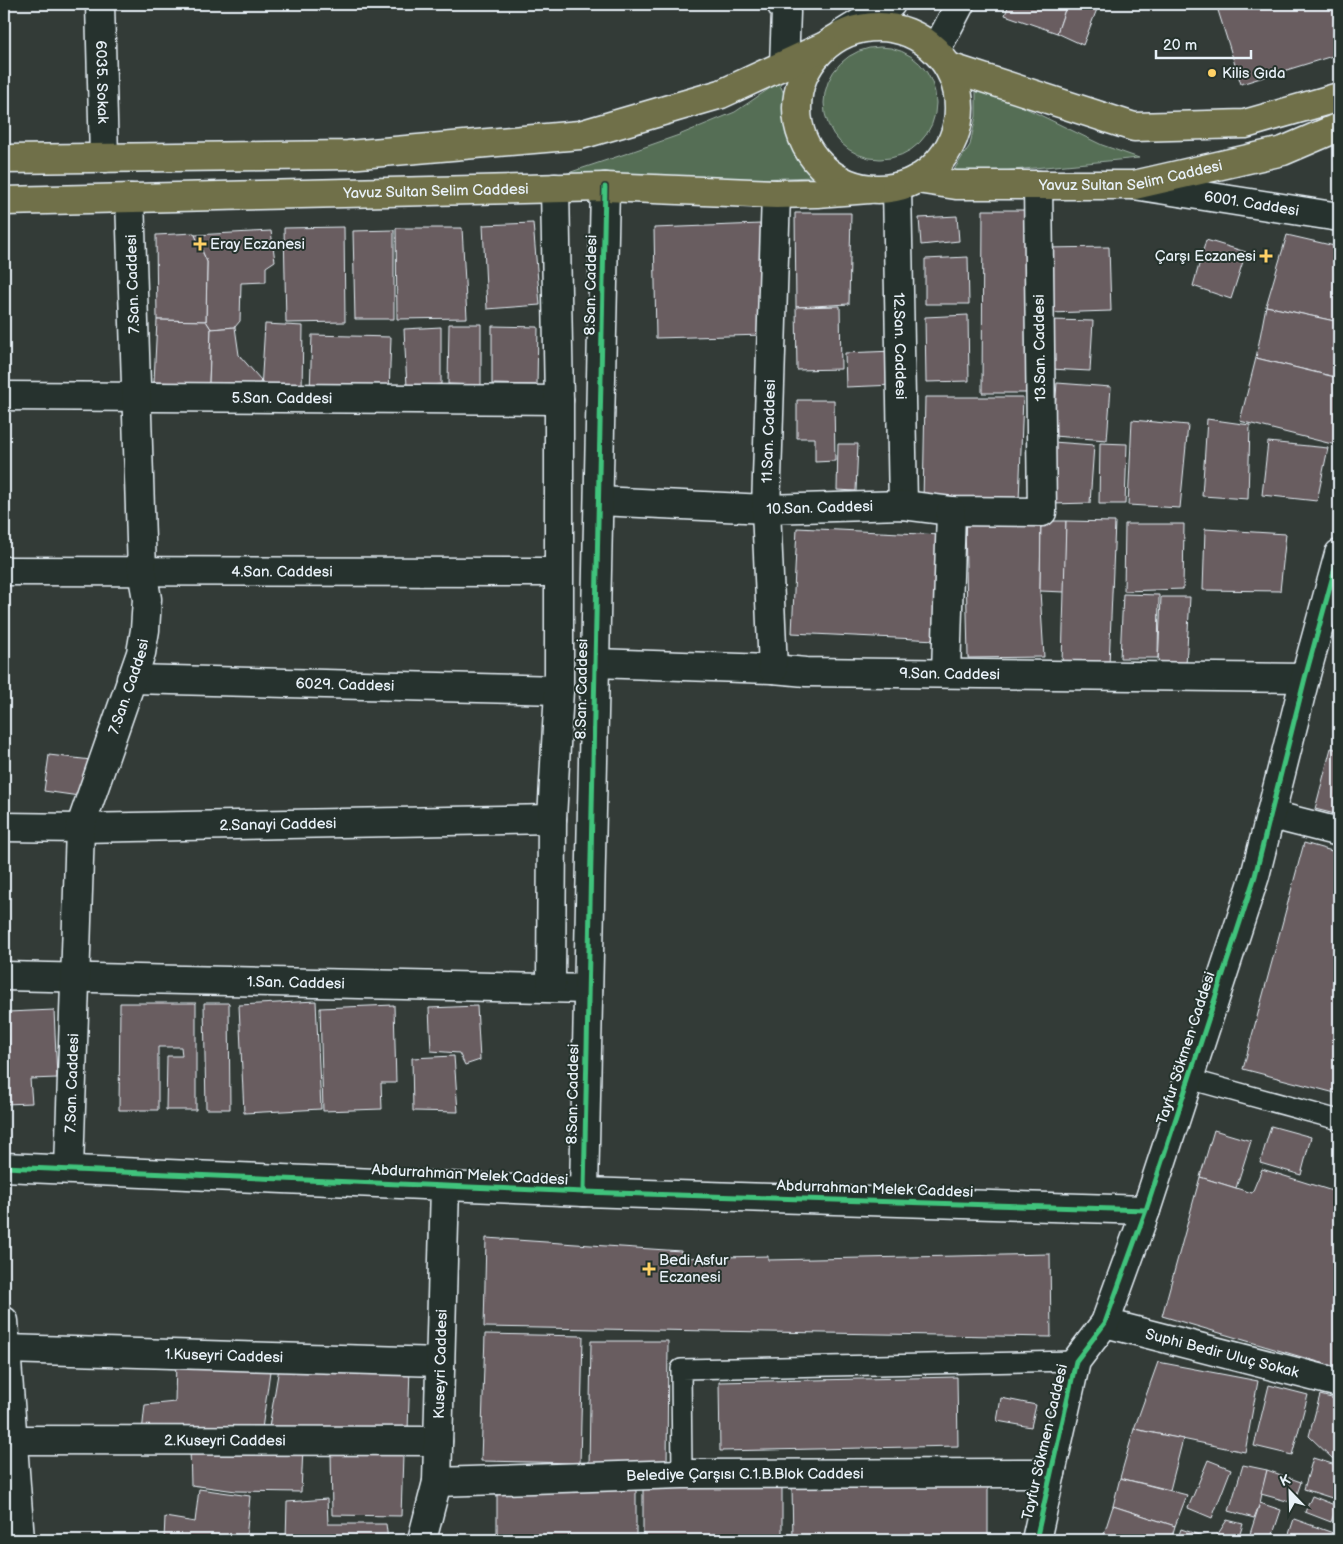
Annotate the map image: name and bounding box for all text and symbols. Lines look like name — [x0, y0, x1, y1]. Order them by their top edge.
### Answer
scale bar — [1156, 28, 1250, 60]
text: 20 m — [1163, 36, 1197, 55]
street label: 6035. Sokak — [91, 40, 113, 124]
place label: Kilis Gıda — [1222, 64, 1285, 83]
marker: Kilis Gıda — [1206, 67, 1218, 79]
street label: Yavuz Sultan Selim Caddesi — [1038, 156, 1224, 195]
street label: Yavuz Sultan Selim Caddesi — [342, 179, 529, 203]
street label: 6001. Caddesi — [1203, 187, 1300, 220]
street label: 7.San. Caddesi — [122, 234, 144, 334]
street label: 8.San. Caddesi — [581, 234, 601, 336]
place label: Eray Eczanesi — [210, 235, 305, 254]
marker: Eray Eczanesi — [194, 238, 206, 250]
place label: Çarşı Eczanesi — [1155, 247, 1256, 266]
marker: Çarşı Eczanesi — [1260, 250, 1272, 262]
street label: 12.San. Caddesi — [889, 292, 911, 400]
street label: 13.San. Caddesi — [1030, 294, 1050, 402]
street label: 11.San. Caddesi — [757, 379, 780, 483]
street label: 5.San. Caddesi — [232, 388, 332, 408]
street label: 10.San. Caddesi — [766, 496, 873, 518]
street label: 4.San. Caddesi — [231, 562, 333, 581]
street label: 7.San. Caddesi — [104, 637, 153, 737]
street label: 8.San. Caddesi — [572, 638, 592, 740]
street label: 9.San. Caddesi — [899, 664, 1000, 684]
street label: 6029. Caddesi — [295, 674, 395, 695]
street label: 2.Sanayi Caddesi — [219, 814, 337, 835]
street label: Tayfur Sökmen Caddesi — [1152, 969, 1220, 1127]
street label: 1.San. Caddesi — [247, 972, 345, 993]
street label: 7.San. Caddesi — [61, 1033, 83, 1133]
street label: 8.San. Caddesi — [563, 1043, 583, 1145]
street label: Abdurrahman Melek Caddesi — [371, 1160, 569, 1190]
street label: Abdurrahman Melek Caddesi — [776, 1176, 974, 1202]
place label: Bedi Asfur Eczanesi — [659, 1251, 729, 1287]
marker: Bedi Asfur Eczanesi — [643, 1263, 655, 1275]
street label: Kuseyri Caddesi — [429, 1309, 451, 1419]
street label: Suphi Bedir Uluç Sokak — [1143, 1324, 1302, 1382]
street label: 1.Kuseyri Caddesi — [164, 1344, 284, 1367]
street label: Tayfur Sökmen Caddesi — [1018, 1362, 1072, 1522]
street label: 2.Kuseyri Caddesi — [164, 1431, 286, 1450]
street label: Belediye Çarşısı C.1.B.Blok Caddesi — [626, 1464, 864, 1485]
north arrow — [1266, 1466, 1316, 1516]
text: K — [1277, 1471, 1293, 1490]

